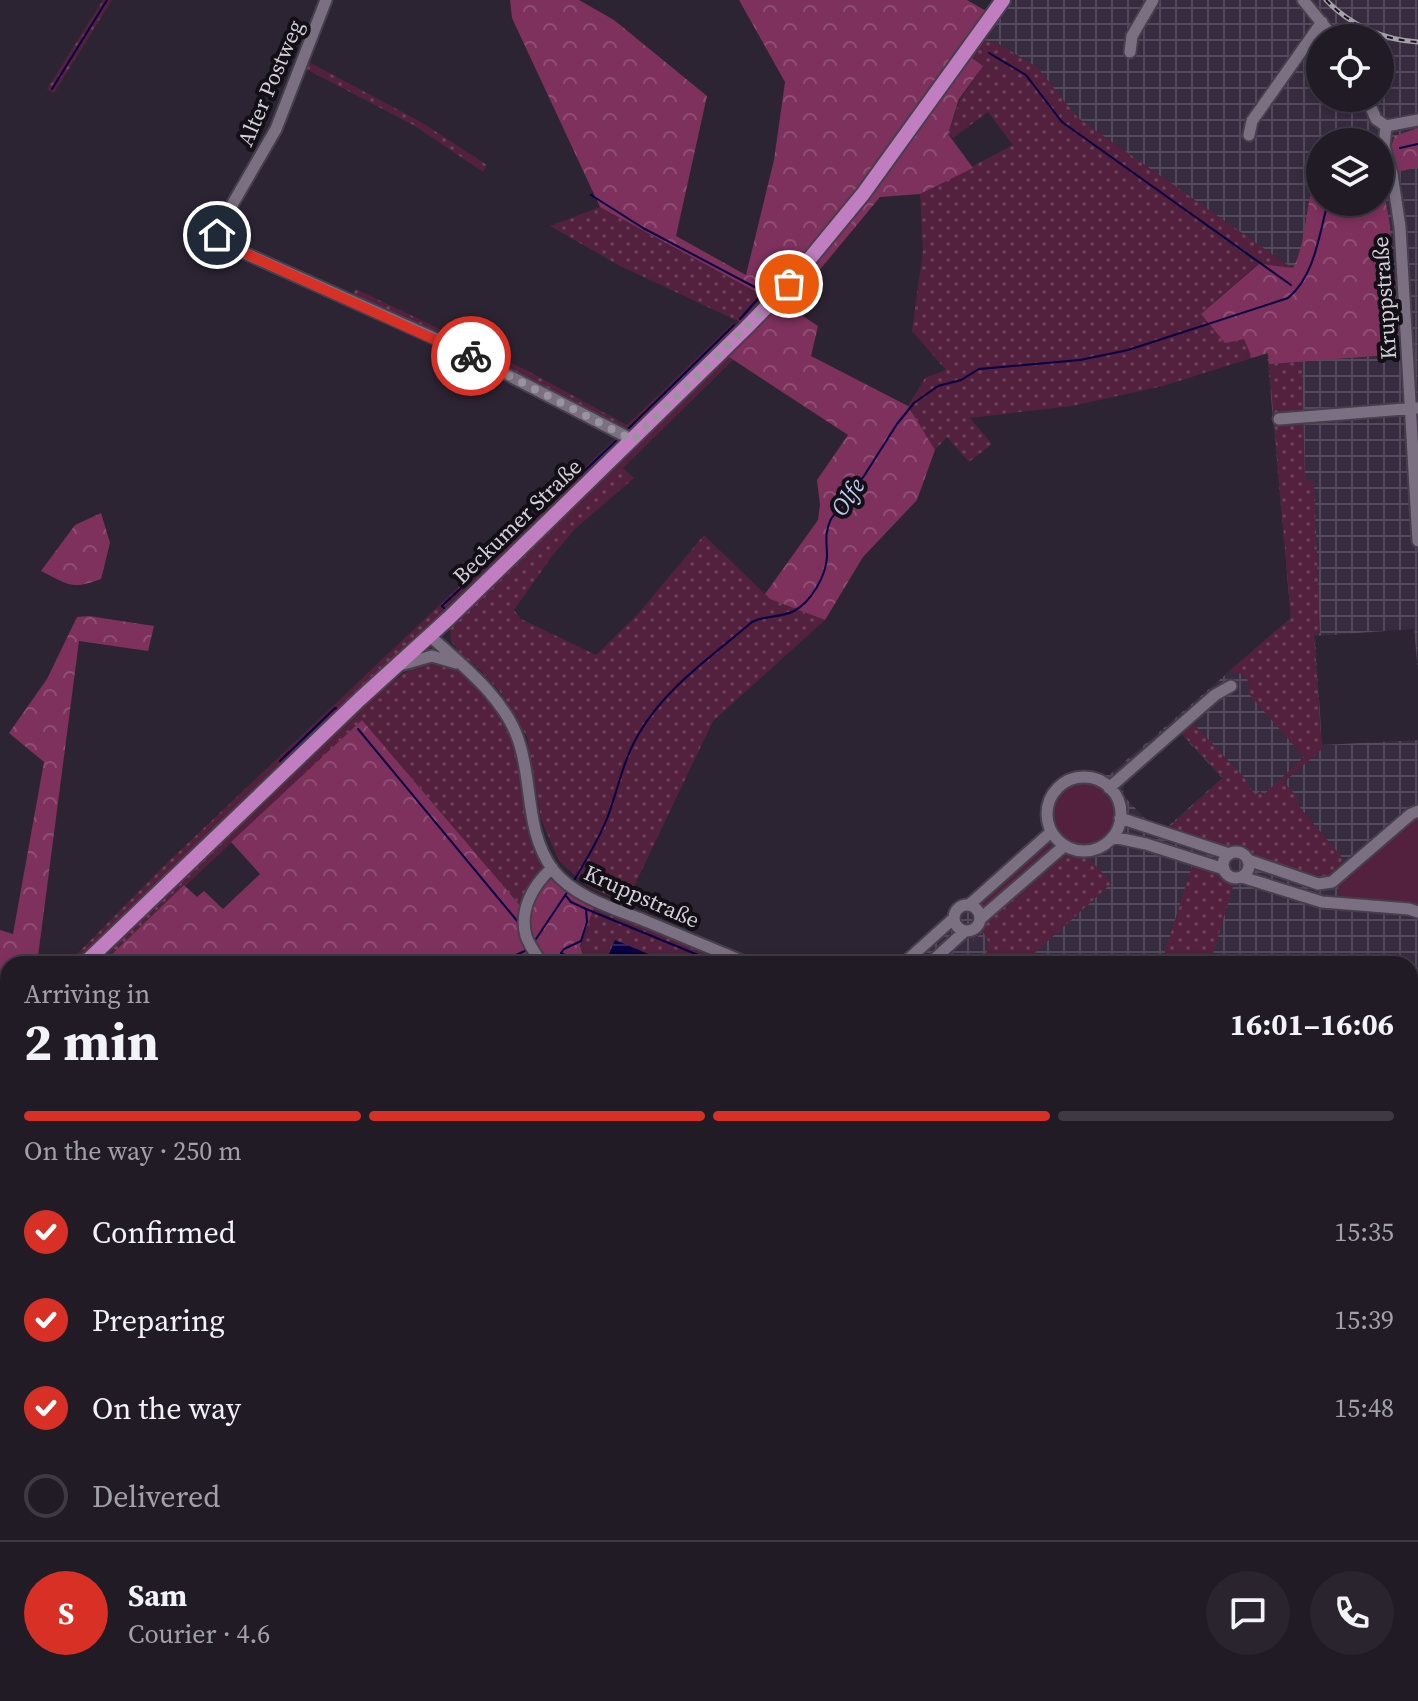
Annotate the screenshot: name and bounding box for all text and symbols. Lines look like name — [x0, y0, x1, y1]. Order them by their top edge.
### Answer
street label: Alter Postweg — [230, 15, 310, 151]
map controls — [1306, 24, 1394, 216]
button: locate — [1306, 24, 1394, 112]
button: layers — [1306, 128, 1394, 216]
pin — [183, 201, 251, 269]
icon: home — [195, 213, 239, 257]
street label: Kruppstraße — [1365, 235, 1403, 361]
pin — [755, 250, 823, 318]
icon: bag — [767, 262, 811, 306]
courier — [431, 316, 511, 396]
icon: bike — [449, 334, 493, 378]
street label: Beckumer Straße — [446, 452, 588, 590]
water label: Olfe — [823, 471, 872, 522]
street label: Kruppstraße — [580, 857, 704, 935]
text: Arriving in — [24, 976, 150, 1012]
text: 16:01–16:06 — [1230, 1004, 1394, 1045]
text: 2 min — [24, 1006, 159, 1077]
text: On the way · 250 m — [24, 1133, 242, 1169]
icon: check — [24, 1210, 68, 1254]
text: Confirmed — [92, 1212, 236, 1253]
text: 15:35 — [1334, 1214, 1394, 1250]
icon: check — [24, 1298, 68, 1342]
text: Preparing — [92, 1300, 225, 1341]
text: 15:39 — [1334, 1302, 1394, 1338]
icon: check — [24, 1386, 68, 1430]
text: On the way — [92, 1388, 241, 1429]
text: 15:48 — [1334, 1390, 1394, 1426]
text: Delivered — [92, 1476, 220, 1517]
button: chat — [1206, 1571, 1290, 1655]
button: phone — [1310, 1571, 1394, 1655]
text: Sam — [128, 1575, 187, 1616]
text: S — [58, 1593, 74, 1634]
text: Courier · 4.6 — [128, 1616, 270, 1652]

